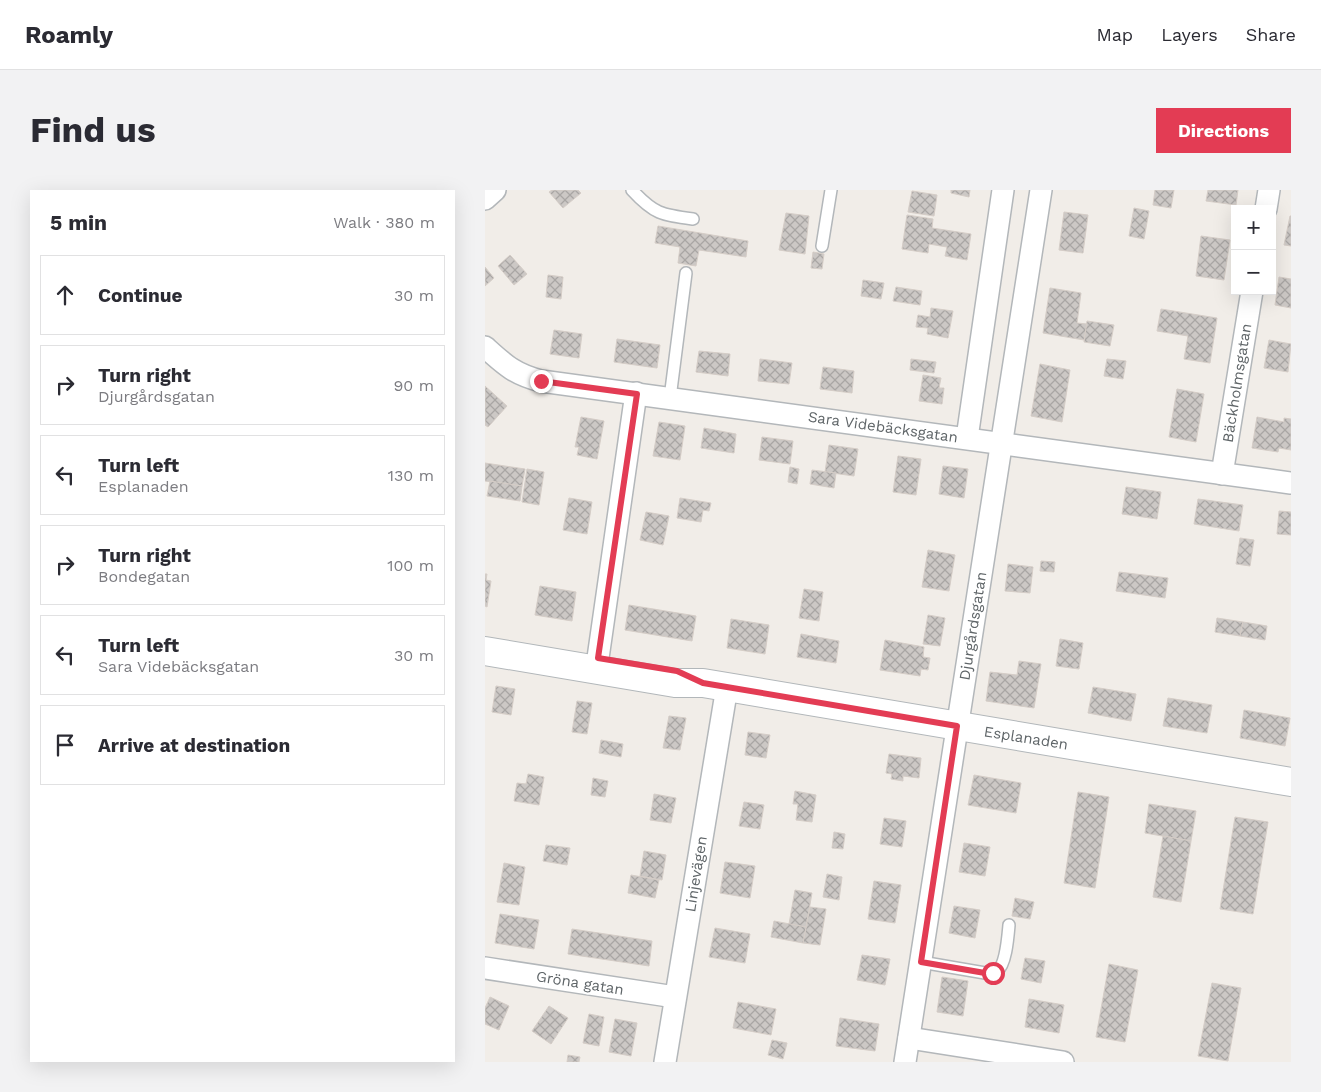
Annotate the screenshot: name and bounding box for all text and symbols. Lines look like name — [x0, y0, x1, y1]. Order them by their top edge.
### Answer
text: Roamly — [25, 21, 113, 49]
text: Map — [1096, 24, 1133, 45]
text: Layers — [1161, 24, 1218, 45]
text: Share — [1246, 24, 1296, 45]
button: Directions — [1156, 108, 1291, 153]
text: Find us — [30, 109, 156, 151]
map controls — [1231, 205, 1276, 295]
button: + — [1231, 205, 1276, 250]
text: 5 min — [50, 210, 107, 235]
text: Walk · 380 m — [333, 213, 435, 232]
button: − — [1231, 250, 1276, 295]
icon: ahead — [51, 281, 79, 309]
text: Continue — [98, 284, 182, 307]
text: 30 m — [394, 286, 434, 305]
street label: Bäckholmsgatan — [1219, 322, 1255, 444]
text: Turn right — [98, 364, 191, 387]
route end — [530, 370, 553, 393]
icon: right — [51, 371, 79, 399]
text: 90 m — [393, 376, 434, 395]
text: Djurgårdsgatan — [98, 387, 215, 406]
street label: Sara Videbäcksgatan — [807, 408, 959, 446]
text: Turn left — [98, 454, 179, 477]
icon: left — [51, 461, 79, 489]
text: 130 m — [388, 466, 434, 485]
text: Esplanaden — [98, 477, 189, 496]
text: Turn right — [98, 544, 191, 567]
icon: right — [51, 551, 79, 579]
text: 100 m — [387, 556, 434, 575]
text: Bondegatan — [98, 567, 190, 586]
street label: Djurgårdsgatan — [956, 570, 990, 682]
text: Turn left — [98, 634, 179, 657]
icon: left — [51, 641, 79, 669]
text: 30 m — [394, 646, 434, 665]
text: Sara Videbäcksgatan — [98, 657, 259, 676]
street label: Esplanaden — [983, 722, 1069, 754]
icon: arrive — [51, 731, 79, 759]
text: Arrive at destination — [98, 734, 290, 757]
street label: Linjevägen — [681, 835, 711, 913]
route start — [982, 962, 1005, 985]
street label: Gröna gatan — [535, 967, 625, 999]

